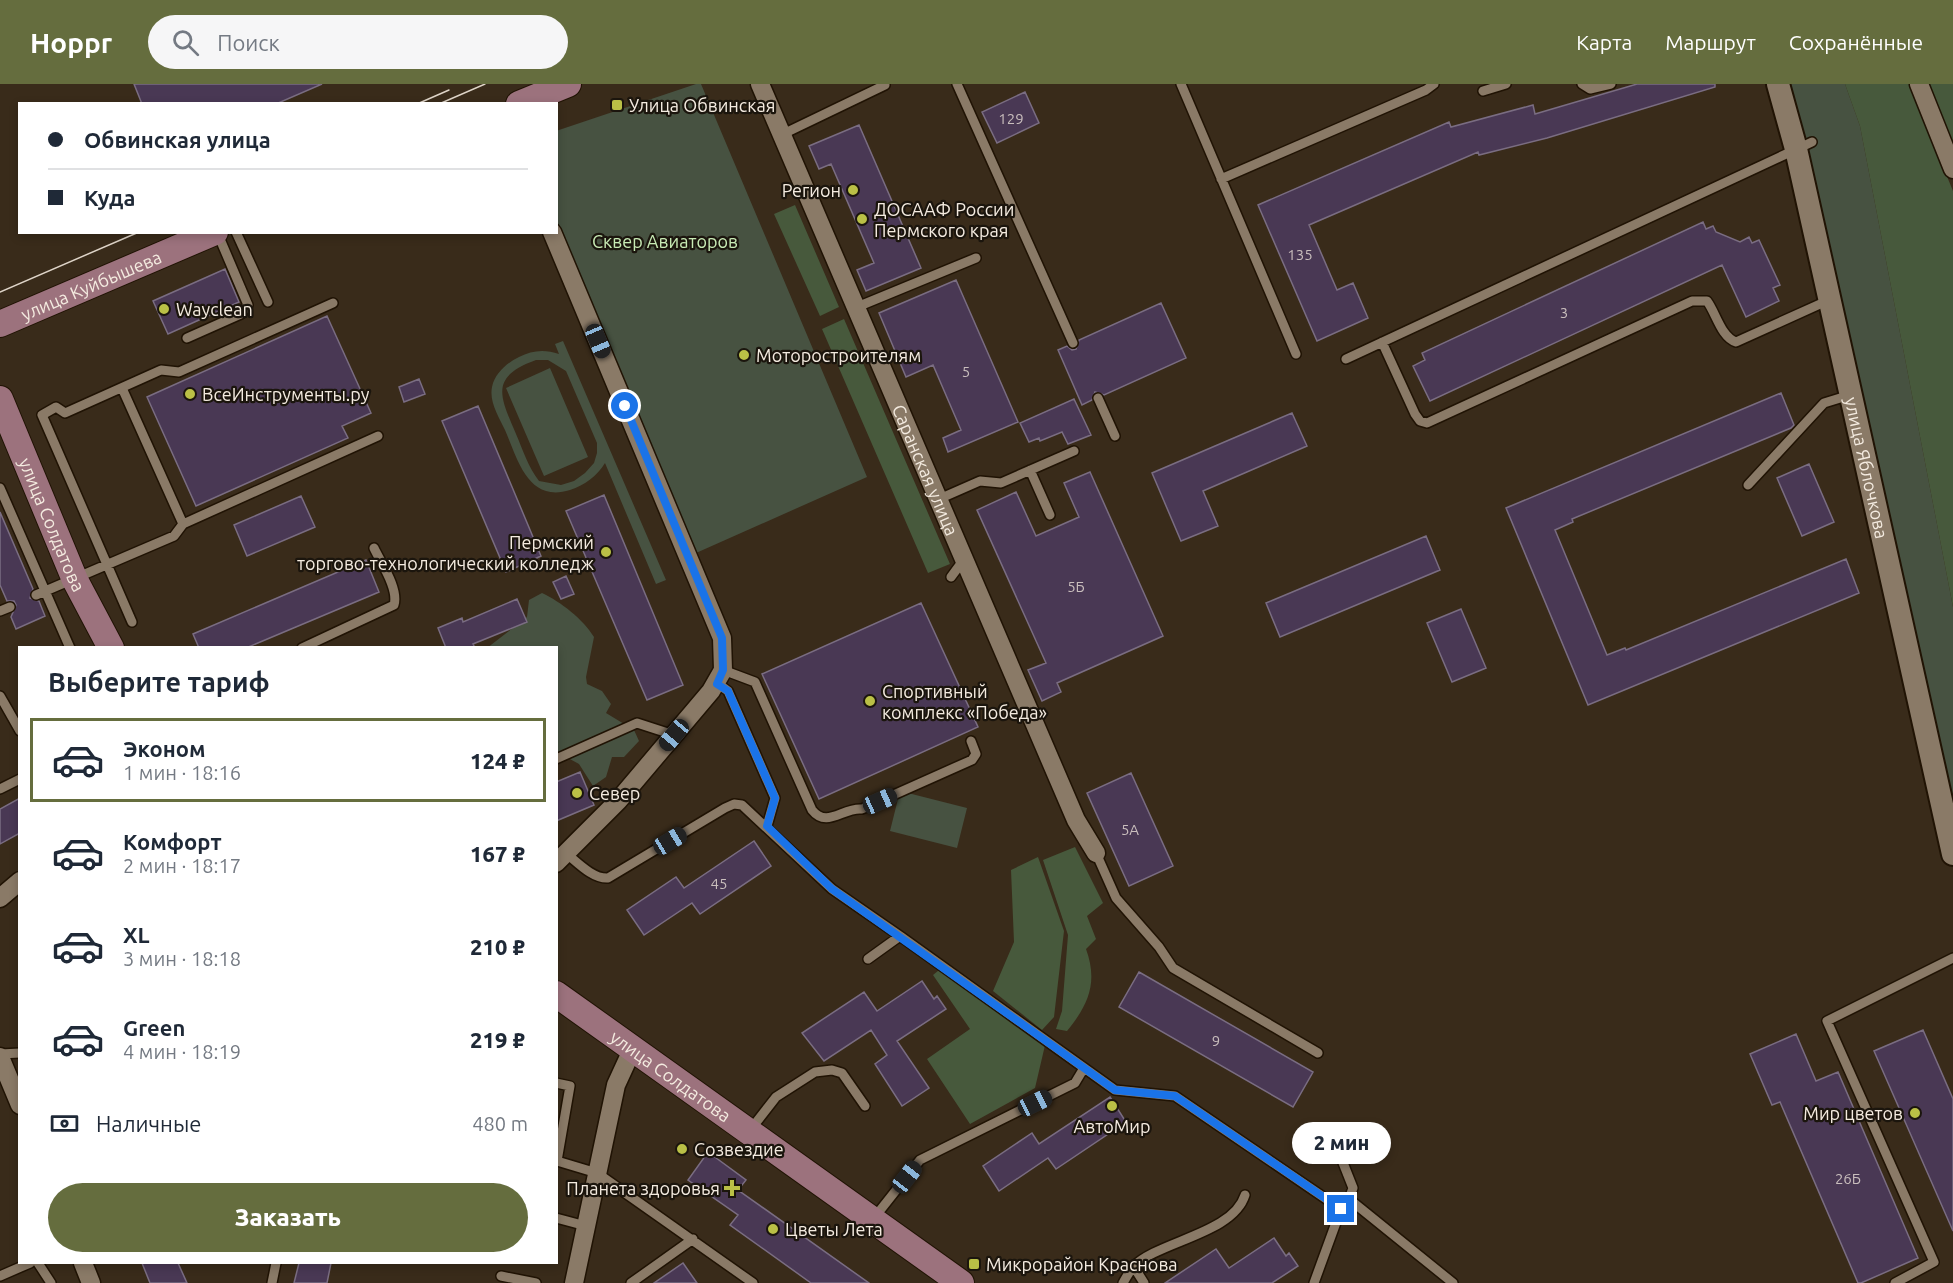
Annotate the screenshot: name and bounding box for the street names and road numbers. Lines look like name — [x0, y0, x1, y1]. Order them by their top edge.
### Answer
street label: улица Куйбышева — [18, 246, 164, 324]
street label: улица Яблочкова — [1842, 395, 1892, 540]
street label: Саранская улица — [889, 401, 963, 539]
street label: улица Солдатова — [15, 455, 89, 595]
street label: улица Солдатова — [607, 1026, 735, 1126]

